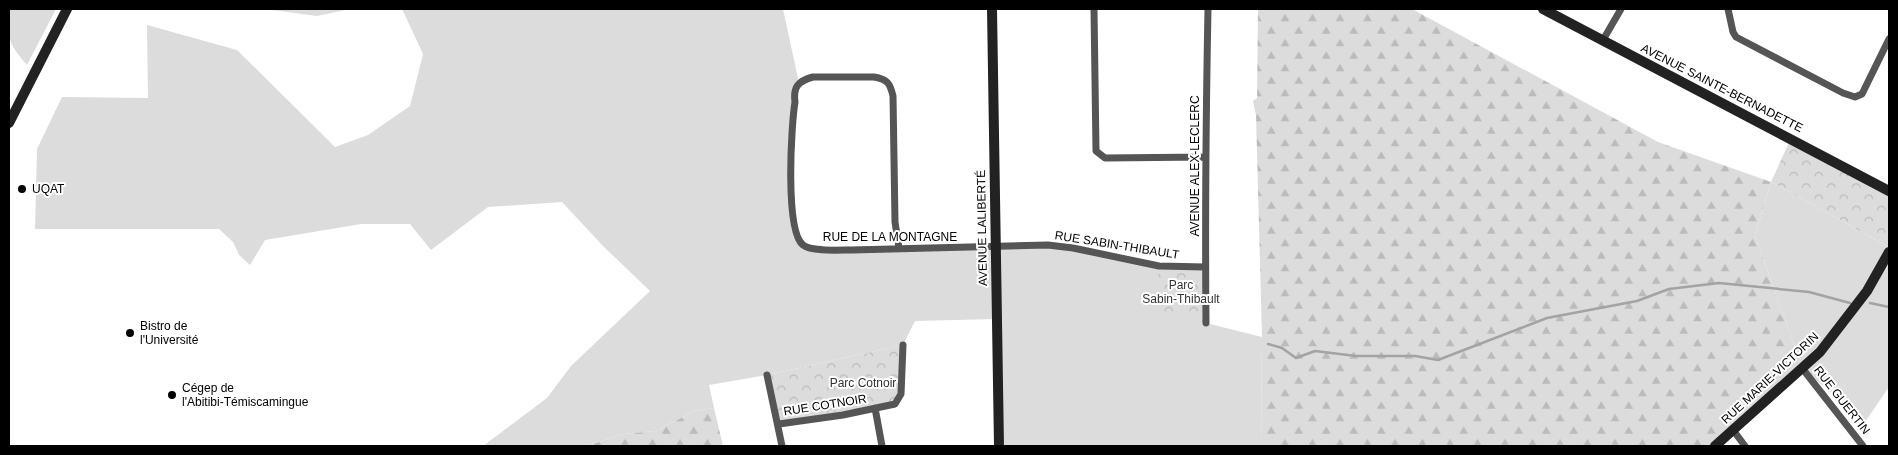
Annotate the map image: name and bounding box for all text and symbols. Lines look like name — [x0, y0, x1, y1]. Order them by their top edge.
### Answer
street label: AVENUE SAINTE-BERNADETTE — [1639, 41, 1805, 135]
street label: AVENUE ALEX-LECLERC — [1188, 95, 1202, 237]
street label: AVENUE LALIBERTÉ — [973, 170, 990, 286]
place label: UQAT — [32, 182, 65, 196]
marker: UQAT — [16, 183, 28, 195]
street label: RUE SABIN-THIBAULT — [1054, 228, 1181, 262]
street label: RUE DE LA MONTAGNE — [823, 230, 957, 244]
park label: Parc Sabin-Thibault — [1142, 278, 1220, 306]
place label: Bistro de l'Université — [140, 319, 199, 347]
marker: Bistro de l'Université — [124, 327, 136, 339]
street label: RUE MARIE-VICTORIN — [1718, 329, 1822, 427]
street label: RUE GUERTIN — [1811, 363, 1873, 437]
park label: Parc Cotnoir — [830, 376, 896, 390]
place label: Cégep de l'Abitibi-Témiscamingue — [182, 381, 309, 409]
marker: Cégep de l'Abitibi-Témiscamingue — [166, 389, 178, 401]
street label: RUE COTNOIR — [782, 391, 868, 418]

